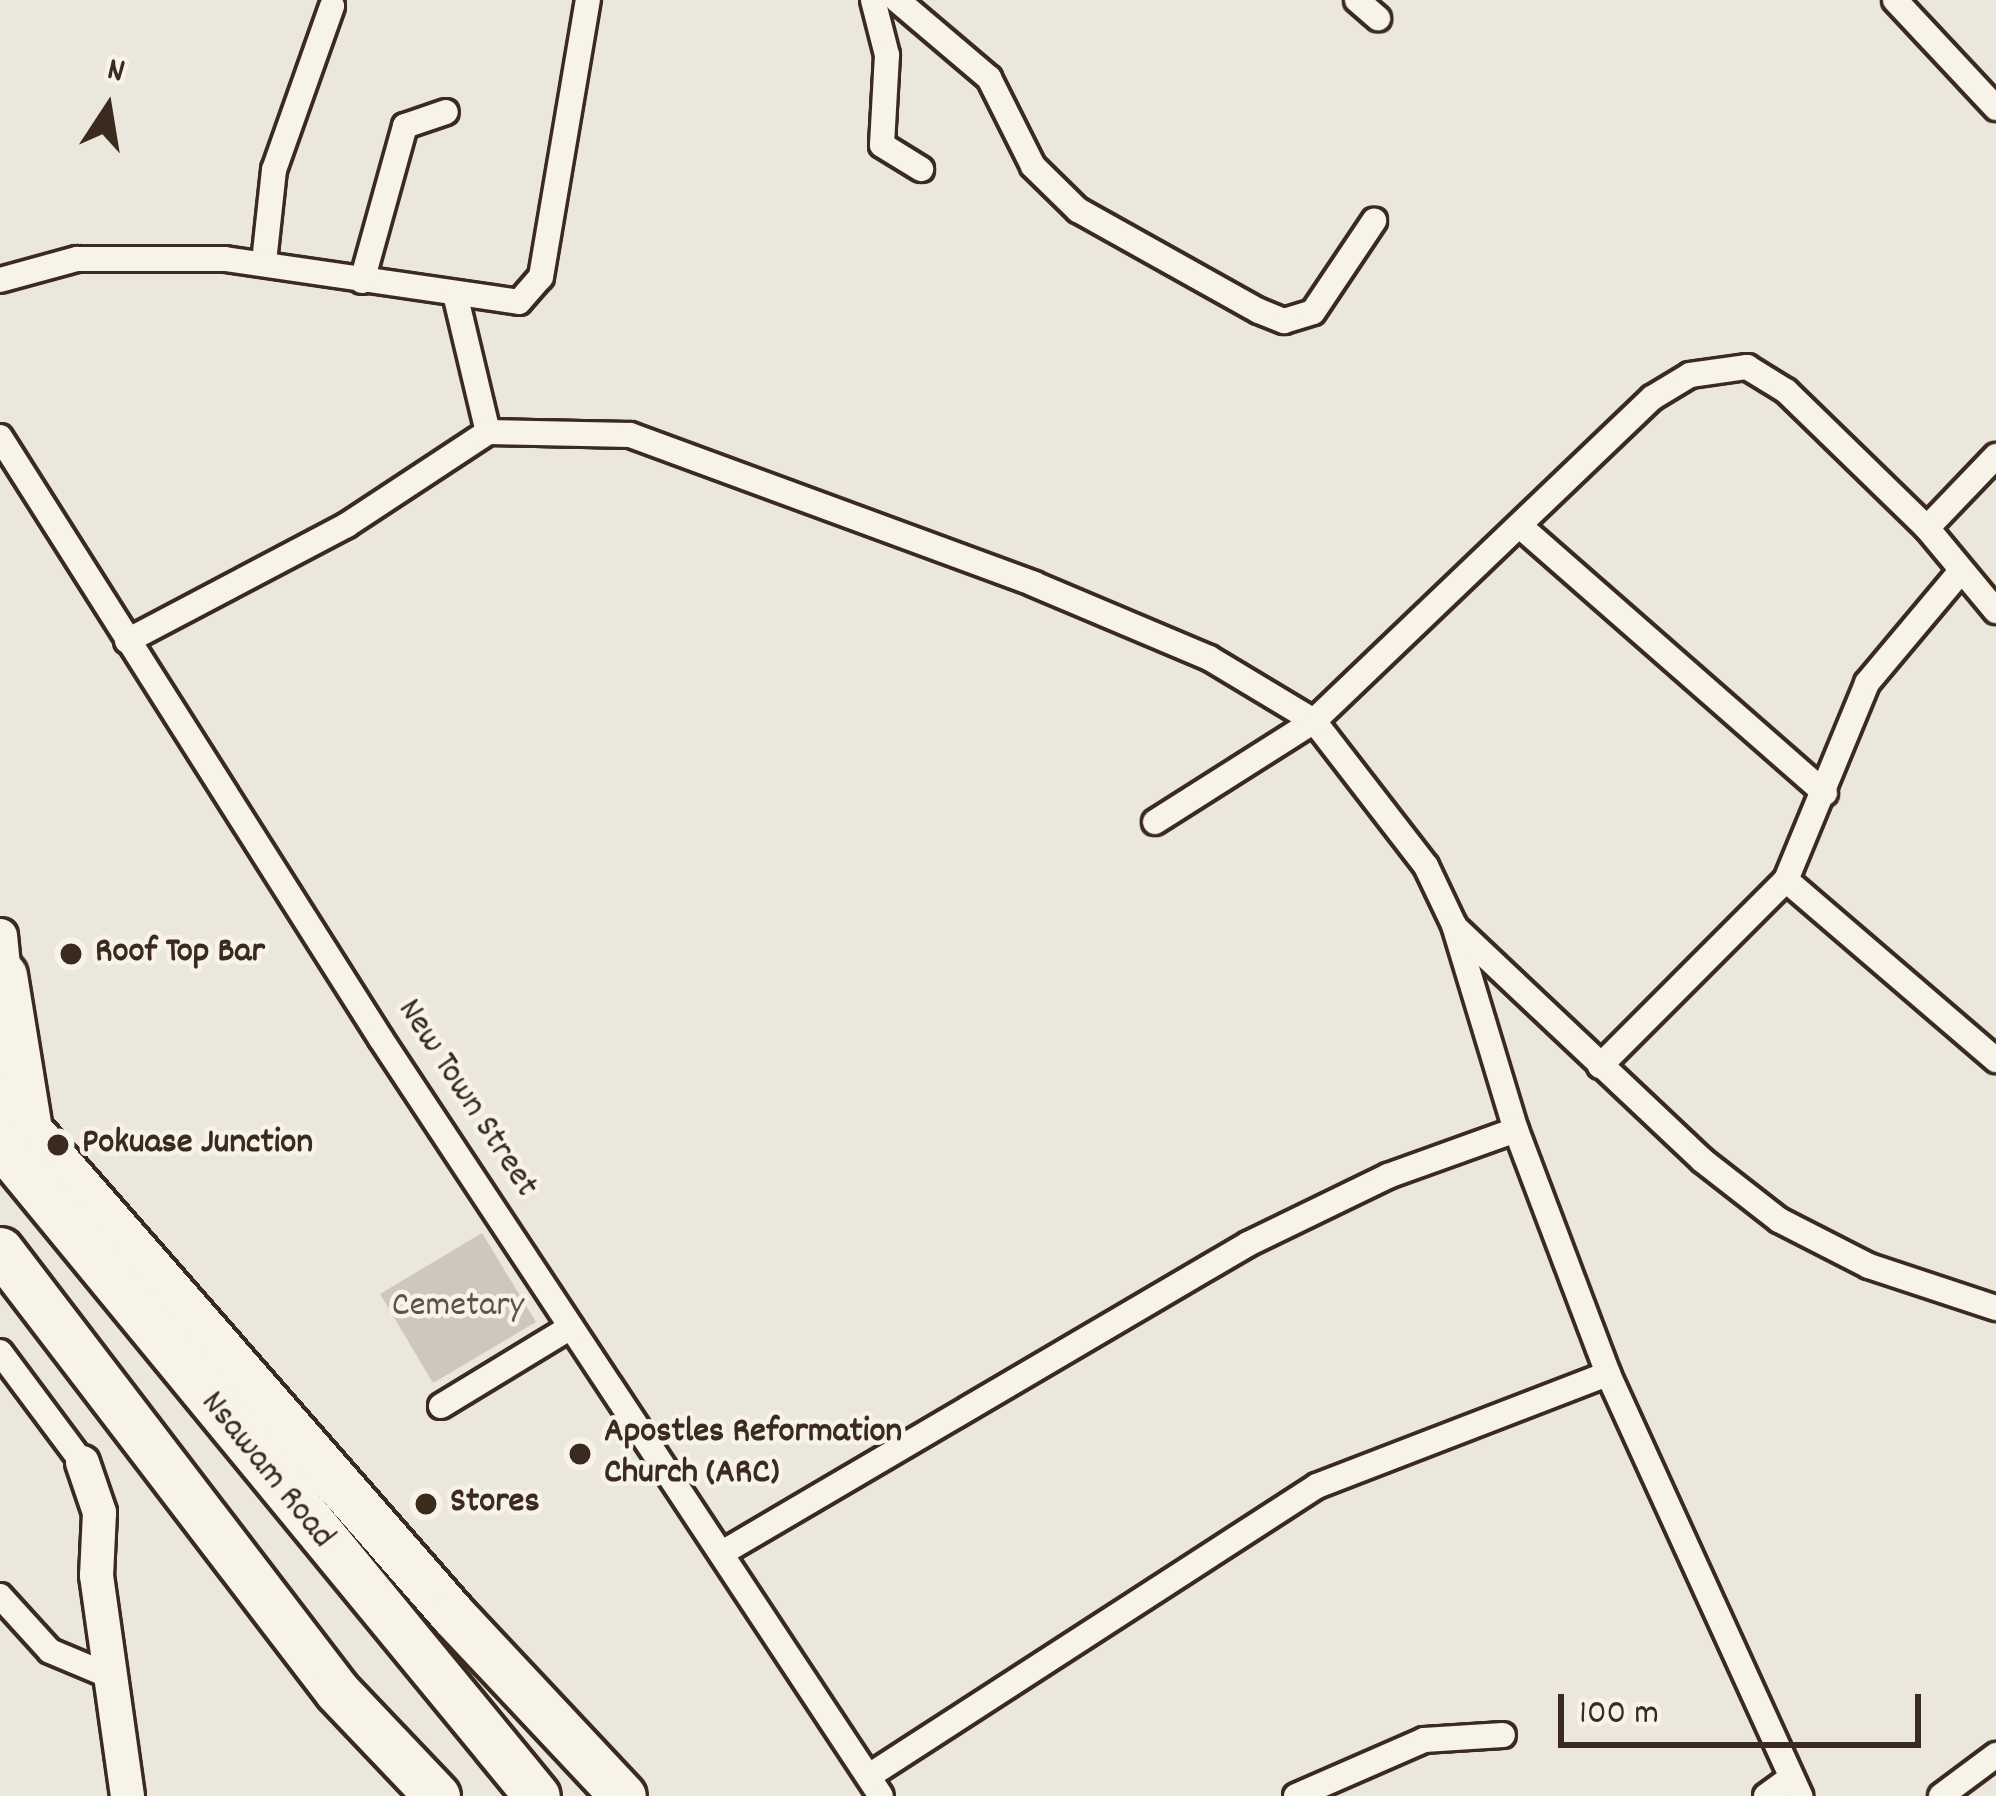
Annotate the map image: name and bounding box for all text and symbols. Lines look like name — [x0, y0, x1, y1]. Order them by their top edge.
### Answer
north arrow — [48, 48, 168, 168]
text: N — [103, 48, 128, 97]
place label: Roof Top Bar — [95, 932, 265, 976]
marker: Roof Top Bar — [58, 941, 84, 967]
street label: New Town Street — [386, 992, 546, 1206]
place label: Pokuase Junction — [82, 1123, 313, 1167]
marker: Pokuase Junction — [45, 1132, 71, 1158]
park label: Cemetary — [392, 1286, 524, 1330]
street label: Nsawam Road — [189, 1384, 343, 1558]
place label: Apostles Reformation Church (ARC) — [604, 1411, 902, 1496]
marker: Apostles Reformation Church (ARC) — [567, 1441, 593, 1467]
place label: Stores — [450, 1482, 540, 1526]
marker: Stores — [413, 1491, 439, 1517]
scale bar — [1564, 1670, 1927, 1744]
text: 100 m — [1579, 1689, 1659, 1741]

